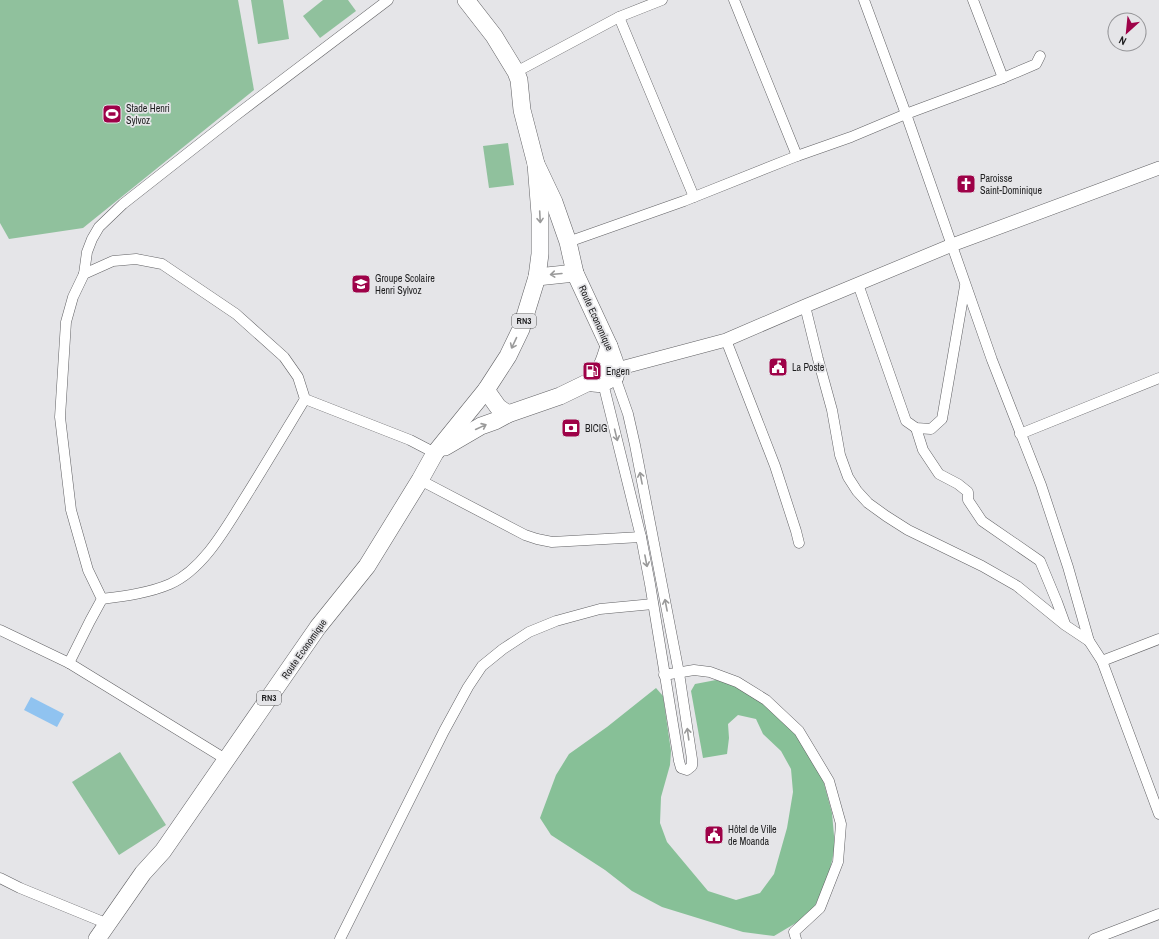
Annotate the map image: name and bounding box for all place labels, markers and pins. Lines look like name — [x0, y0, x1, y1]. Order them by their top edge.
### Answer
place label: Stade Henri Sylvoz — [126, 102, 170, 127]
sports icon: Stade Henri Sylvoz — [101, 103, 123, 125]
place label: Paroisse Saint-Dominique — [980, 172, 1042, 197]
church icon: Paroisse Saint-Dominique — [955, 173, 977, 195]
place label: Groupe Scolaire Henri Sylvoz — [375, 272, 435, 297]
school or university icon: Groupe Scolaire Henri Sylvoz — [350, 273, 372, 295]
public building icon: La Poste — [767, 356, 789, 378]
fuel station icon: Engen — [581, 360, 603, 382]
place label: La Poste — [792, 361, 825, 374]
place label: Engen — [606, 365, 630, 378]
bank icon: BICIG — [560, 417, 582, 439]
place label: BICIG — [585, 422, 607, 435]
place label: Hôtel de Ville de Moanda — [728, 823, 777, 848]
public building icon: Hôtel de Ville de Moanda — [703, 824, 725, 846]

